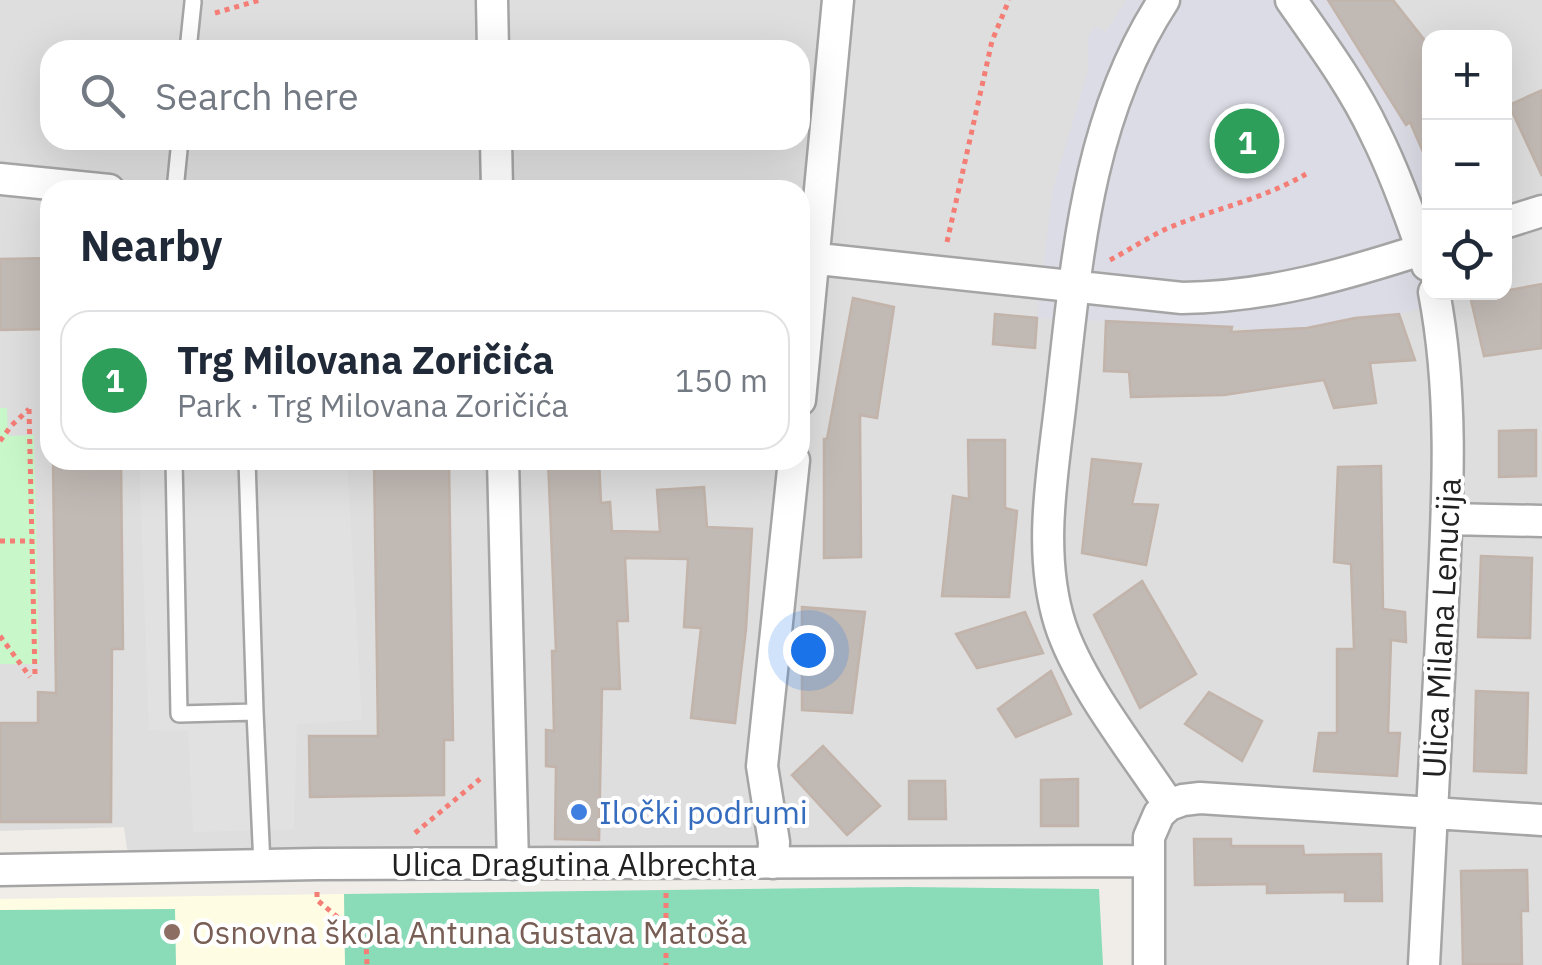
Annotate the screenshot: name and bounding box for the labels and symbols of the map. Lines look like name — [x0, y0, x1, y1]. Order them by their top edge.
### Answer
pin: 1 — [1214, 104, 1280, 178]
street label: Ulica Milana Lenucija — [1412, 477, 1470, 779]
your location — [783, 625, 834, 676]
place label: Iločki podrumi — [599, 791, 808, 833]
marker: Iločki podrumi — [568, 801, 590, 823]
street label: Ulica Dragutina Albrechta — [391, 843, 757, 885]
place label: Osnovna škola Antuna Gustava Matoša — [192, 911, 747, 953]
marker: Osnovna škola Antuna Gustava Matoša — [161, 921, 183, 943]

